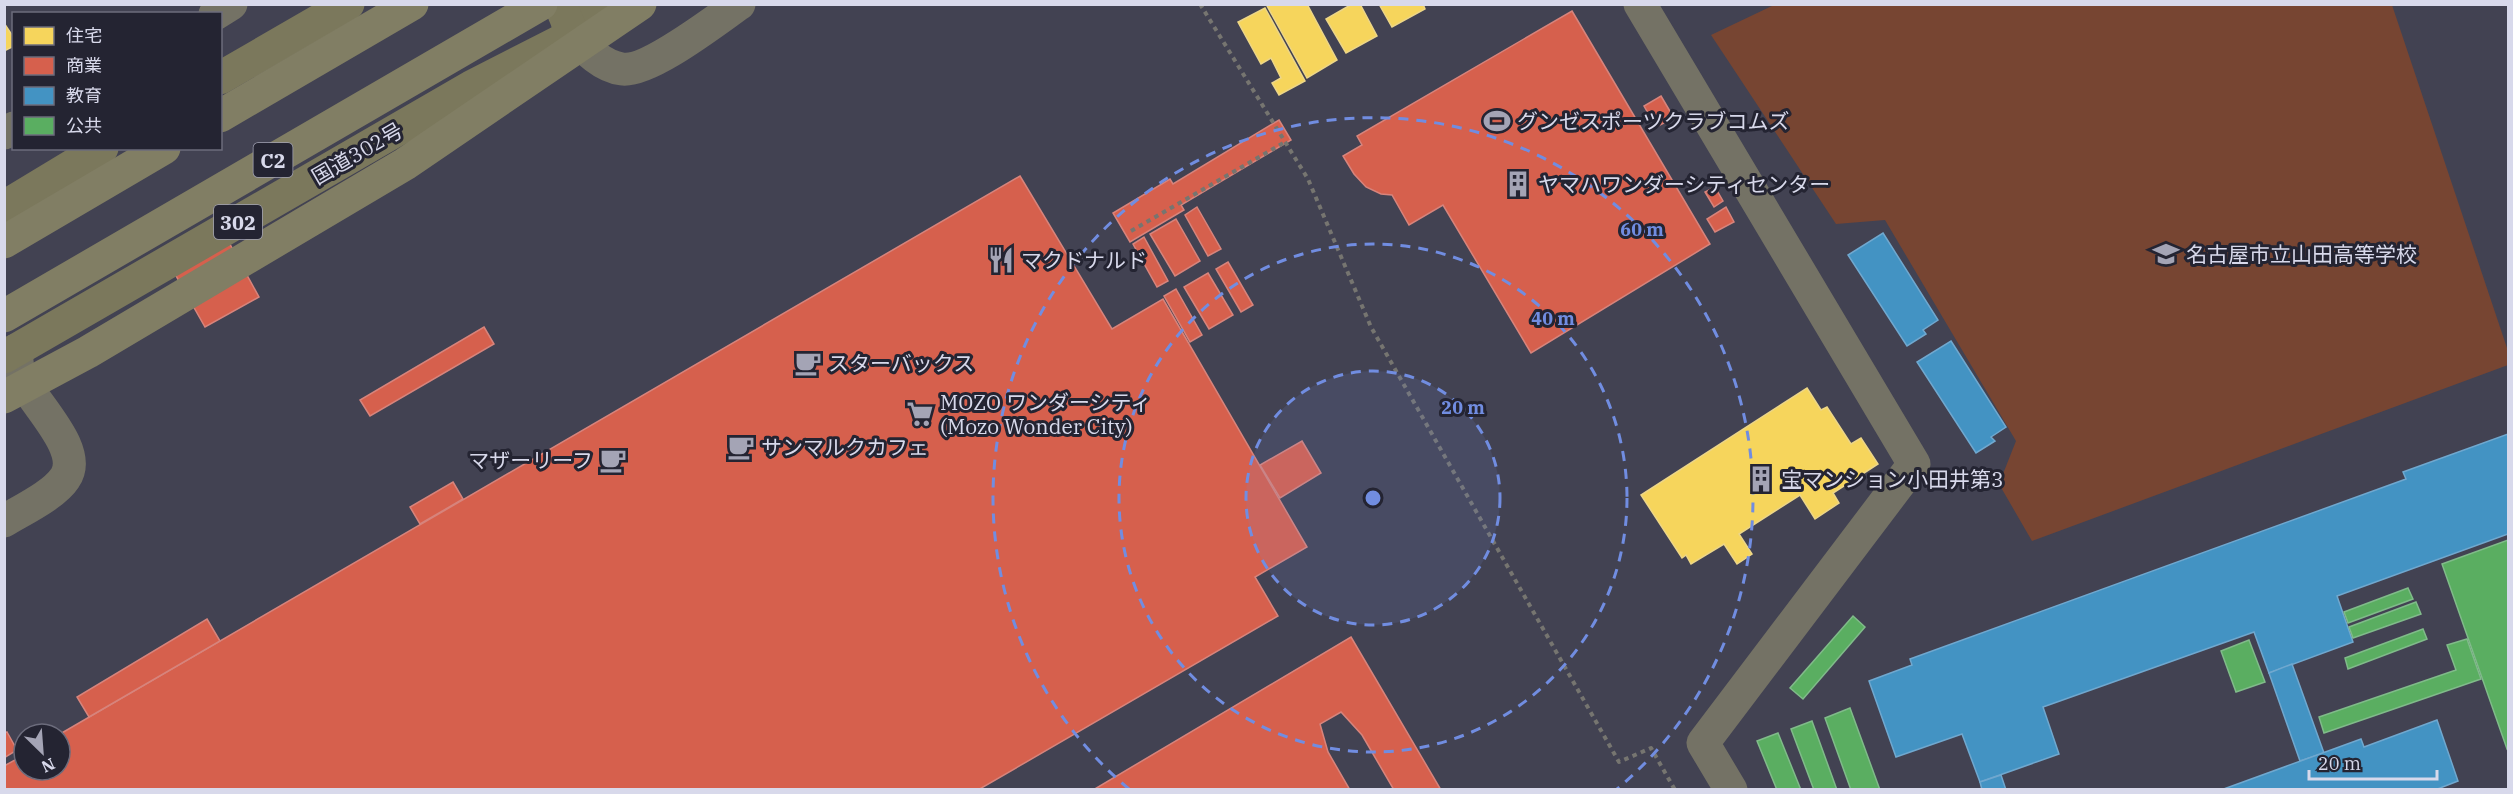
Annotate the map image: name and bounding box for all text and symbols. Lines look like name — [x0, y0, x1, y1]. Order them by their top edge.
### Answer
legend — [12, 12, 222, 150]
text: 住宅 — [66, 24, 102, 47]
text: 商業 — [66, 54, 102, 77]
text: 教育 — [66, 84, 102, 107]
sports icon: グンゼスポーツクラブコムズ — [1482, 106, 1512, 136]
place label: グンゼスポーツクラブコムズ — [1517, 107, 1790, 135]
text: 公共 — [66, 114, 102, 137]
street label: 国道302号 — [306, 116, 408, 190]
road number: C2 — [254, 143, 292, 177]
building icon: ヤマハワンダーシティセンター — [1503, 169, 1533, 199]
place label: ヤマハワンダーシティセンター — [1538, 170, 1830, 198]
road number: 302 — [214, 205, 262, 239]
text: 60 m — [1620, 218, 1664, 241]
school or university icon: 名古屋市立山田高等学校 — [2151, 239, 2181, 269]
place label: 名古屋市立山田高等学校 — [2186, 240, 2417, 268]
restaurant icon: マクドナルド — [986, 245, 1016, 275]
place label: マクドナルド — [1021, 246, 1147, 274]
text: 40 m — [1531, 307, 1575, 330]
cafe icon: スターバックス — [793, 348, 823, 378]
place label: スターバックス — [828, 349, 974, 377]
place label: MOZO ワンダーシティ (Mozo Wonder City) — [940, 388, 1151, 440]
text: 20 m — [1441, 396, 1485, 419]
supermarket icon: MOZO ワンダーシティ (Mozo Wonder City) — [905, 399, 935, 429]
cafe icon: サンマルクカフェ — [726, 432, 756, 462]
place label: サンマルクカフェ — [761, 433, 929, 461]
cafe icon: マザーリーフ — [598, 445, 628, 475]
place label: マザーリーフ — [468, 446, 593, 474]
building icon: 宝マンション小田井第3 — [1746, 464, 1776, 494]
place label: 宝マンション小田井第3 — [1781, 465, 2004, 493]
centre of rings — [1363, 488, 1383, 508]
north arrow — [12, 722, 72, 782]
scale bar — [2309, 743, 2436, 781]
text: 20 m — [2318, 752, 2361, 775]
text: N — [38, 754, 58, 777]

